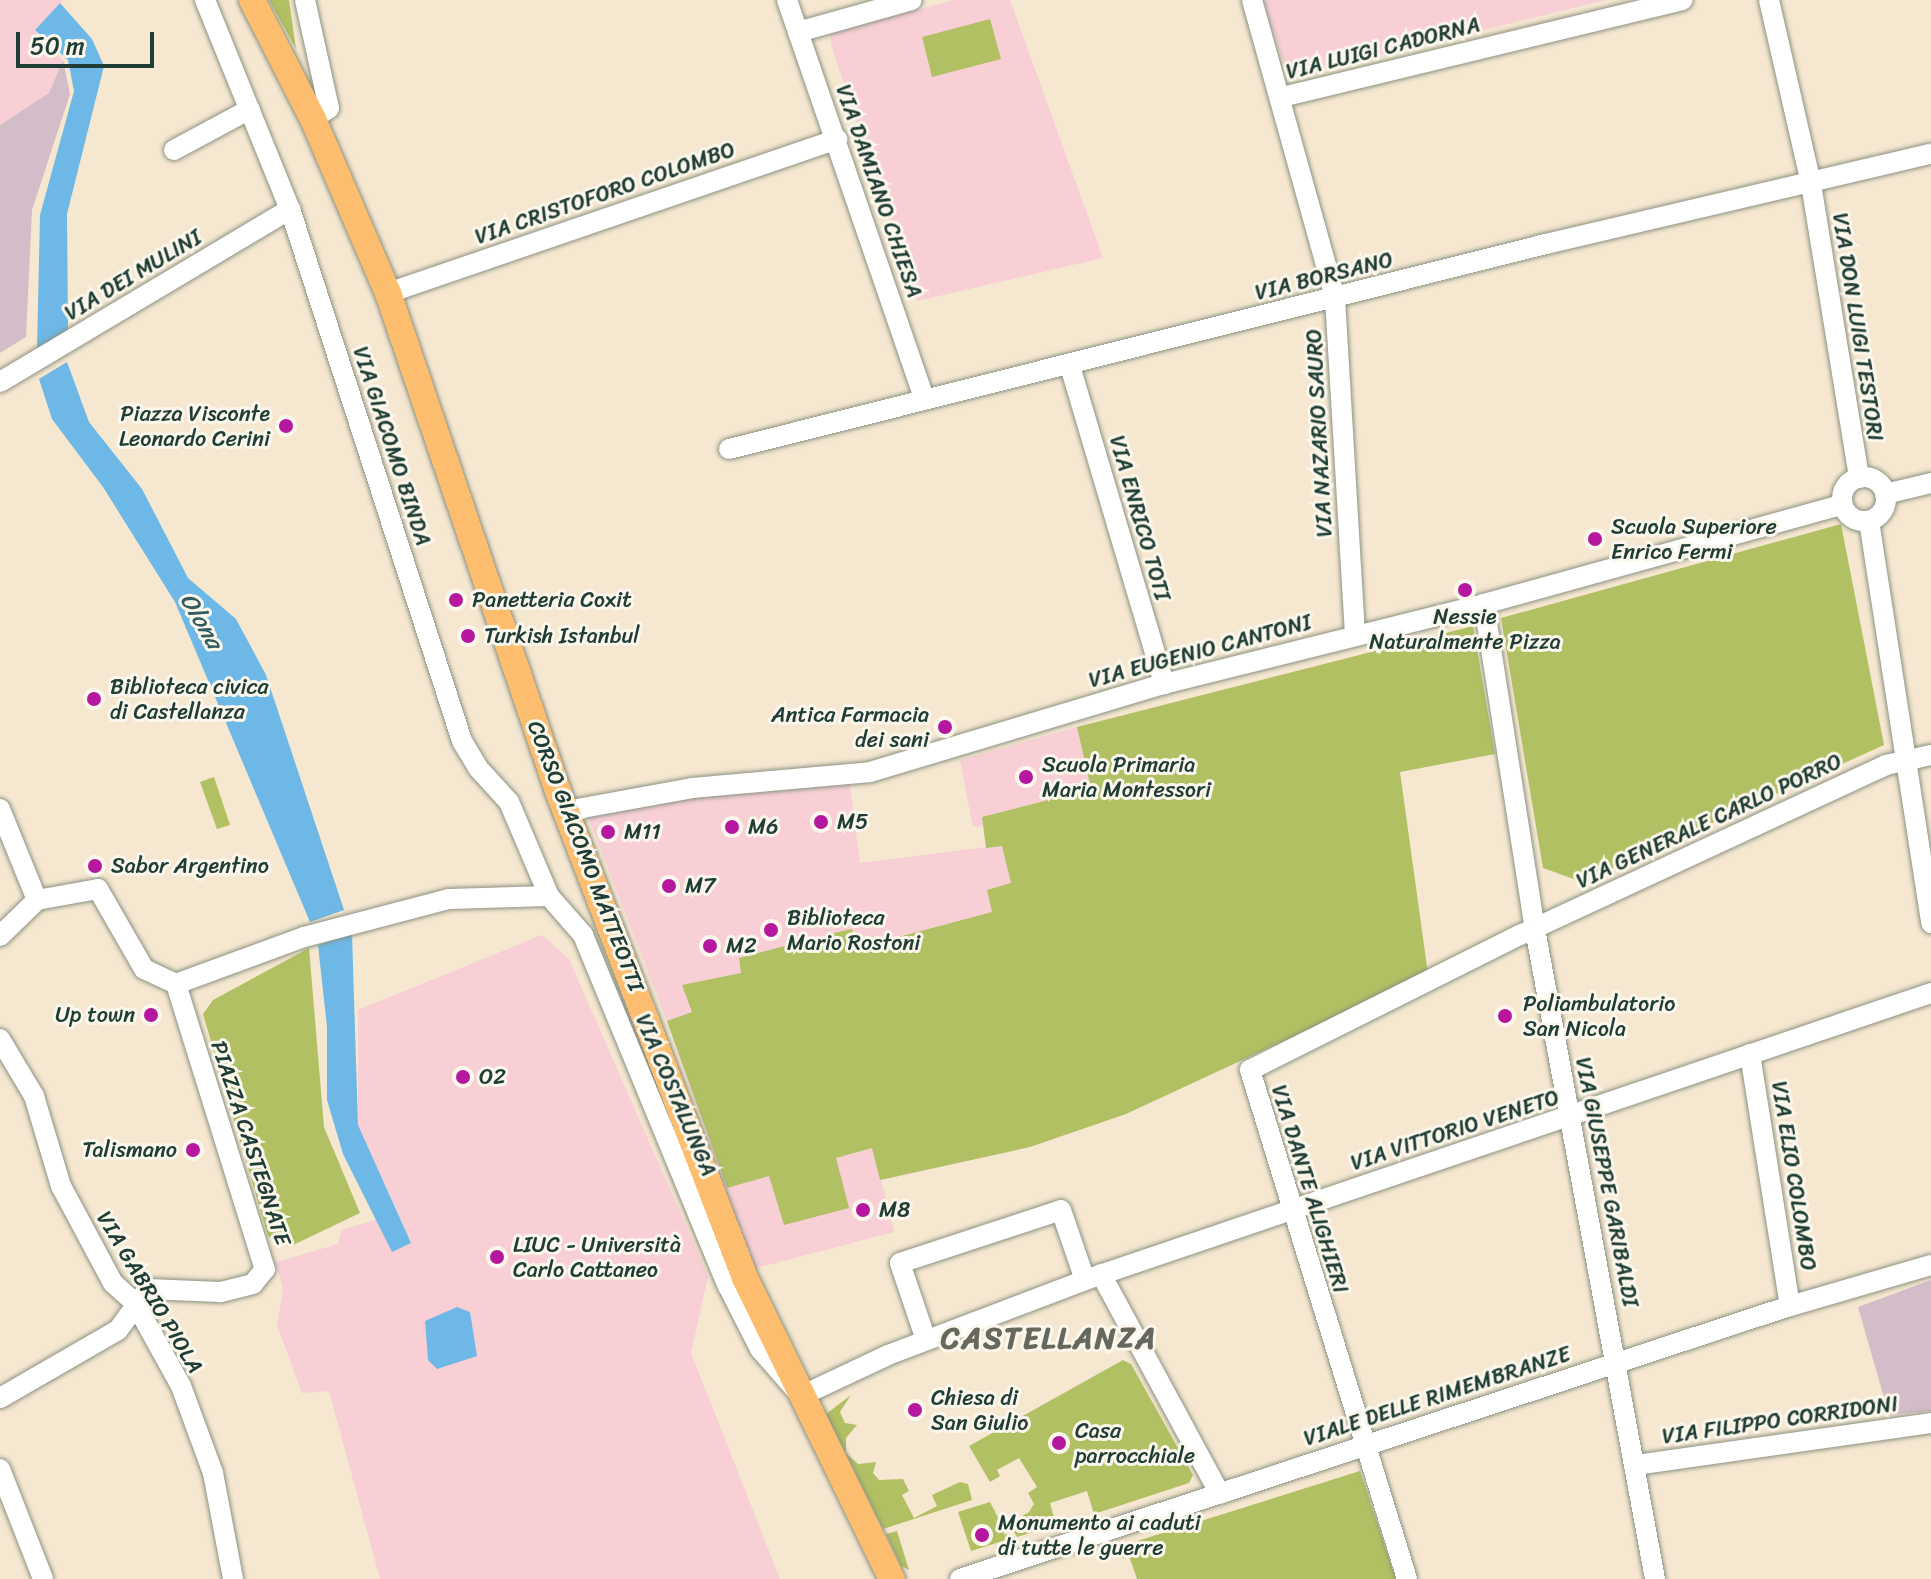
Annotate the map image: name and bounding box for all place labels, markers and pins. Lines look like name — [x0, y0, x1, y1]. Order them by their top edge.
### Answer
place label: Piazza Visconte Leonardo Cerini — [118, 400, 270, 452]
marker: Piazza Visconte Leonardo Cerini — [277, 417, 295, 435]
place label: Scuola Superiore Enrico Fermi — [1611, 513, 1777, 564]
marker: Scuola Superiore Enrico Fermi — [1586, 530, 1604, 548]
marker: Nessie Naturalmente Pizza — [1456, 581, 1474, 599]
place label: Panetteria Coxit — [472, 587, 632, 613]
marker: Panetteria Coxit — [447, 591, 465, 609]
place label: Nessie Naturalmente Pizza — [1369, 603, 1561, 654]
place label: Turkish Istanbul — [484, 623, 641, 649]
marker: Turkish Istanbul — [459, 627, 477, 645]
place label: Biblioteca civica di Castellanza — [110, 673, 269, 724]
marker: Biblioteca civica di Castellanza — [85, 690, 103, 708]
place label: Antica Farmacia dei sani — [771, 701, 929, 752]
marker: Antica Farmacia dei sani — [936, 718, 954, 736]
place label: Scuola Primaria Maria Montessori — [1042, 751, 1210, 802]
marker: Scuola Primaria Maria Montessori — [1017, 768, 1035, 786]
place label: M5 — [837, 809, 868, 835]
marker: M5 — [812, 813, 830, 831]
place label: M6 — [748, 814, 778, 840]
marker: M6 — [723, 818, 741, 836]
place label: M11 — [624, 819, 661, 845]
marker: M11 — [599, 823, 617, 841]
place label: Sabor Argentino — [111, 853, 270, 879]
marker: Sabor Argentino — [86, 857, 104, 875]
place label: M7 — [685, 873, 716, 899]
marker: M7 — [660, 877, 678, 895]
place label: Biblioteca Mario Rostoni — [787, 904, 921, 956]
marker: Biblioteca Mario Rostoni — [762, 921, 780, 939]
place label: M2 — [726, 933, 757, 959]
marker: M2 — [701, 937, 719, 955]
place label: Poliambulatorio San Nicola — [1523, 990, 1675, 1042]
place label: Up town — [55, 1002, 135, 1028]
marker: Poliambulatorio San Nicola — [1494, 1005, 1516, 1027]
marker: Up town — [142, 1006, 160, 1024]
place label: O2 — [479, 1064, 506, 1090]
marker: O2 — [454, 1068, 472, 1086]
place label: Talismano — [82, 1137, 177, 1163]
marker: Talismano — [184, 1141, 202, 1159]
place label: M8 — [879, 1197, 910, 1223]
marker: M8 — [854, 1201, 872, 1219]
place label: LIUC - Università Carlo Cattaneo — [513, 1231, 682, 1282]
marker: LIUC - Università Carlo Cattaneo — [488, 1248, 506, 1266]
place label: Chiesa di San Giulio — [931, 1384, 1029, 1436]
marker: Chiesa di San Giulio — [906, 1401, 924, 1419]
place label: Casa parrocchiale — [1075, 1417, 1195, 1468]
marker: Casa parrocchiale — [1050, 1434, 1068, 1452]
place label: Monumento ai caduti di tutte le guerre — [998, 1509, 1200, 1560]
marker: Monumento ai caduti di tutte le guerre — [973, 1526, 991, 1544]

